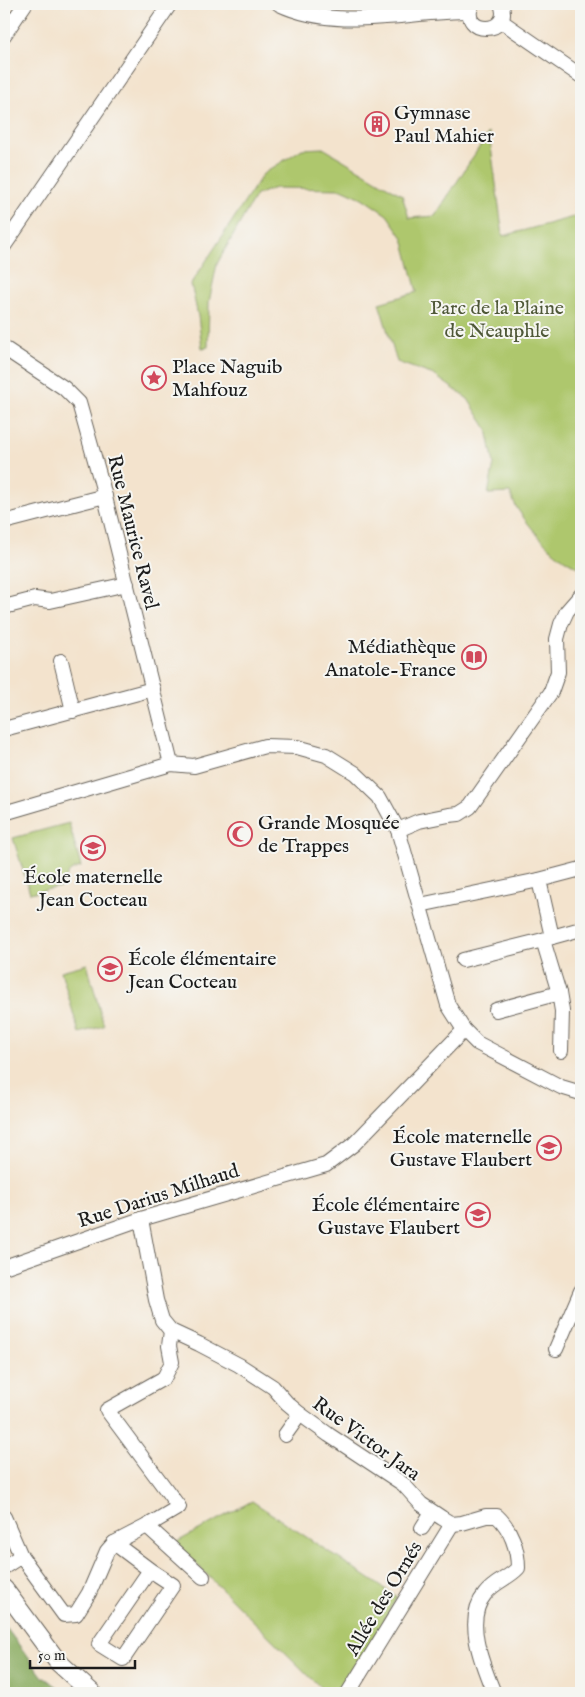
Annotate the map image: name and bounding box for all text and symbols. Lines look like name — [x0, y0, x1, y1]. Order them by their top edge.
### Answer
place label: Gymnase Paul Mahier — [394, 101, 495, 149]
building icon: Gymnase Paul Mahier — [364, 111, 390, 137]
park label: Parc de la Plaine de Neauphle — [430, 296, 564, 344]
place label: Place Naguib Mahfouz — [172, 355, 283, 403]
place icon: Place Naguib Mahfouz — [141, 365, 167, 391]
street label: Rue Maurice Ravel — [101, 452, 164, 613]
place label: Médiathèque Anatole-France — [324, 635, 456, 683]
library icon: Médiathèque Anatole-France — [461, 644, 487, 670]
place label: Grande Mosquée de Trappes — [258, 811, 400, 859]
mosque icon: Grande Mosquée de Trappes — [227, 821, 253, 847]
school or university icon: École maternelle Jean Cocteau — [80, 835, 106, 861]
place label: École maternelle Jean Cocteau — [23, 865, 163, 913]
place label: École élémentaire Jean Cocteau — [126, 947, 276, 995]
school or university icon: École élémentaire Jean Cocteau — [97, 956, 123, 982]
place label: École maternelle Gustave Flaubert — [390, 1125, 532, 1173]
school or university icon: École maternelle Gustave Flaubert — [536, 1135, 562, 1161]
street label: Rue Darius Milhaud — [75, 1158, 243, 1234]
place label: École élémentaire Gustave Flaubert — [312, 1193, 460, 1241]
school or university icon: École élémentaire Gustave Flaubert — [465, 1202, 491, 1228]
street label: Rue Victor Jara — [307, 1392, 425, 1487]
street label: Allée des Ornés — [340, 1537, 428, 1661]
scale bar — [30, 1637, 135, 1669]
text: 50 m — [38, 1646, 66, 1665]

